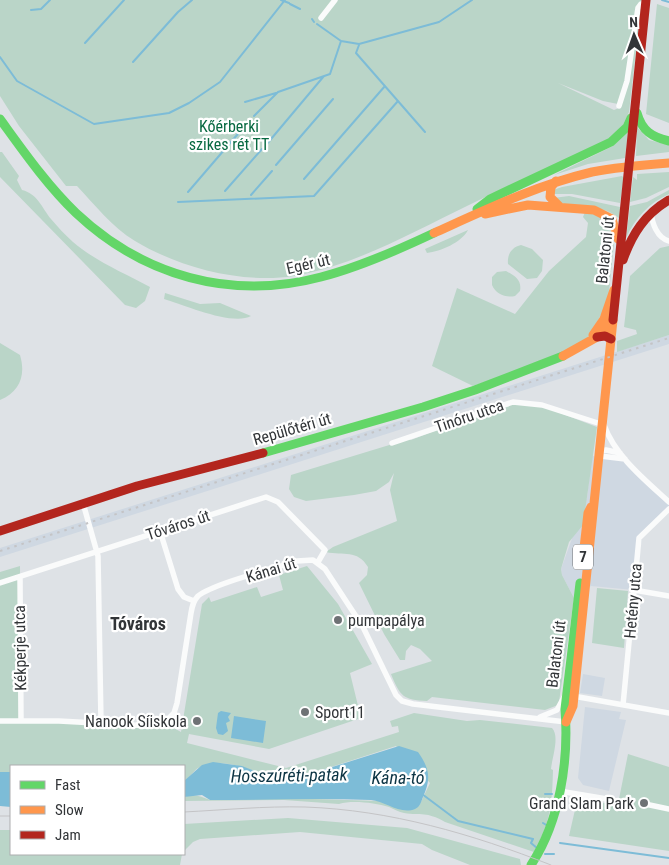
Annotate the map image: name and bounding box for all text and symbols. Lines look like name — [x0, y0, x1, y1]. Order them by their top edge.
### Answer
north arrow — [609, 10, 659, 60]
text: N — [629, 14, 638, 30]
park label: Kőérberki szikes rét TT — [189, 117, 269, 154]
street label: Balatoni út — [592, 215, 618, 285]
street label: Egér út — [284, 250, 332, 278]
street label: Tinóru utca — [432, 395, 506, 437]
street label: Repülőtéri út — [251, 409, 333, 449]
street label: Tóváros út — [144, 506, 213, 544]
road number: 7 — [573, 544, 593, 570]
street label: Kánai út — [244, 553, 299, 587]
street label: Hetény utca — [620, 563, 646, 639]
street label: Kékperje utca — [10, 605, 30, 691]
place label: pumpapálya — [348, 611, 425, 630]
district label: Tóváros — [110, 613, 166, 634]
marker: pumpapálya — [332, 614, 344, 626]
street label: Balatoni út — [542, 619, 570, 689]
place label: Sport11 — [315, 703, 365, 722]
marker: Sport11 — [299, 706, 311, 718]
place label: Nanook Síiskola — [85, 712, 187, 731]
marker: Nanook Síiskola — [191, 715, 203, 727]
water label: Hosszúréti-patak — [230, 763, 349, 787]
legend — [10, 765, 185, 855]
water label: Kána-tó — [372, 767, 425, 788]
text: Fast — [55, 776, 80, 794]
place label: Grand Slam Park — [529, 794, 635, 813]
marker: Grand Slam Park — [638, 797, 650, 809]
text: Slow — [55, 801, 84, 819]
text: Jam — [55, 826, 81, 844]

